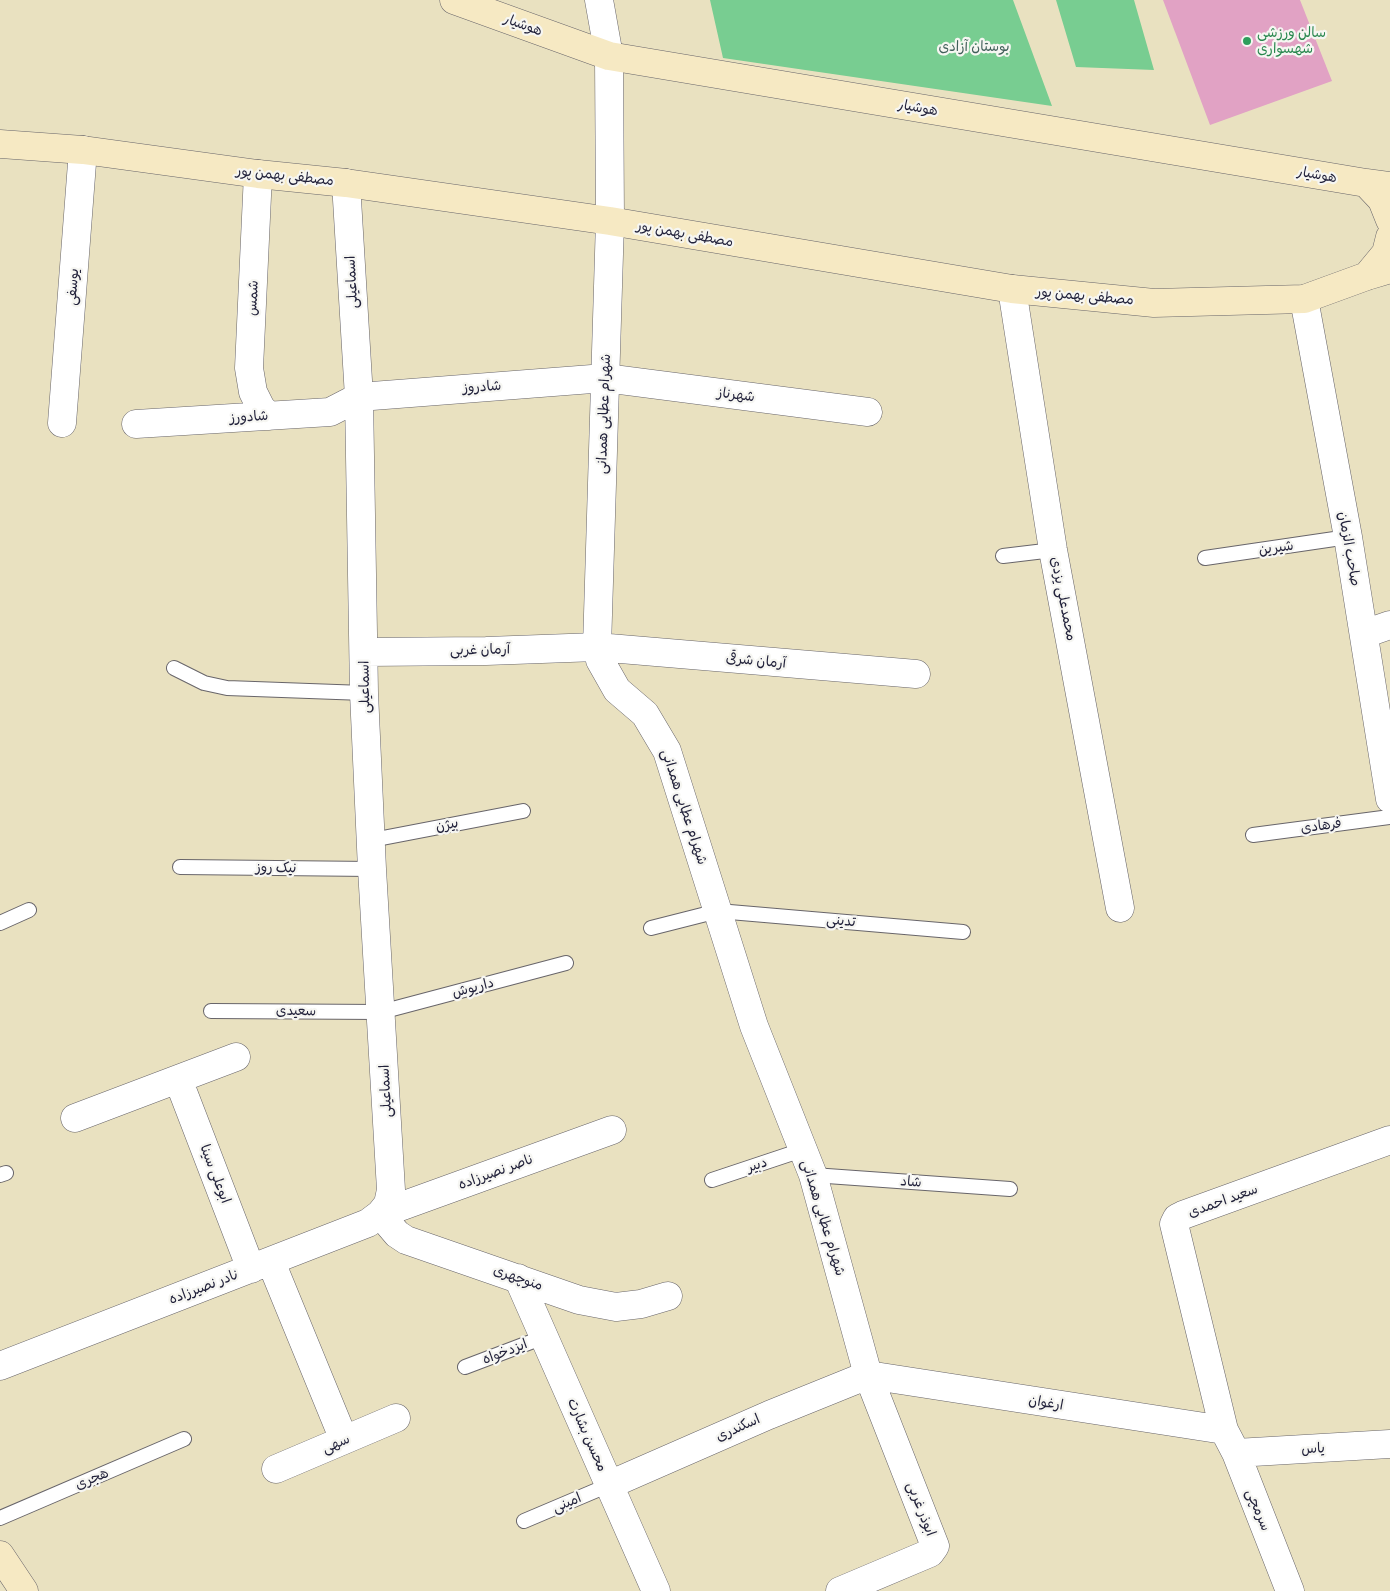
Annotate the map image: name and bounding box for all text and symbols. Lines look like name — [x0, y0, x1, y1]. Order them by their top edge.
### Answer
street label: هوشیار — [501, 10, 545, 40]
place label: سالن ورزشی شهسواری — [1257, 25, 1326, 58]
marker: سالن ورزشی شهسواری — [1241, 35, 1253, 47]
park label: بوستان آزادی — [938, 39, 1010, 55]
street label: هوشیار — [897, 96, 939, 120]
street label: مصطفی بهمن پور — [235, 163, 335, 189]
street label: هوشیار — [1296, 163, 1338, 187]
street label: مصطفی بهمن پور — [635, 217, 735, 251]
street label: اسماعیلی — [342, 255, 362, 309]
street label: یوسفی — [63, 268, 83, 306]
street label: شمس — [244, 280, 262, 316]
street label: مصطفی بهمن پور — [1035, 283, 1135, 309]
street label: شهرام عطایی همدانی — [594, 354, 614, 474]
street label: شادروز — [462, 377, 502, 397]
street label: شهرناز — [716, 384, 756, 406]
street label: شادورز — [229, 407, 269, 427]
street label: صاحب الزمان — [1334, 510, 1364, 588]
street label: شیرین — [1257, 537, 1295, 559]
street label: محمدعلی یزدی — [1047, 555, 1079, 643]
street label: آرمان غربی — [450, 641, 510, 659]
street label: آرمان شرقی — [725, 650, 787, 672]
street label: اسماعیلی — [356, 660, 374, 714]
street label: شهرام عطایی همدانی — [657, 747, 711, 867]
street label: بیژن — [434, 815, 460, 835]
street label: فرهادی — [1299, 815, 1343, 837]
street label: نیک روز — [255, 859, 297, 877]
street label: تدینی — [826, 911, 856, 931]
street label: داریوش — [450, 974, 496, 1002]
street label: سعیدی — [276, 1002, 316, 1020]
street label: اسماعیلی — [376, 1064, 396, 1118]
street label: ابوعلی سینا — [196, 1142, 234, 1206]
street label: ناصر نصیرزاده — [456, 1151, 536, 1193]
street label: دبیر — [745, 1154, 769, 1176]
street label: شهرام عطایی همدانی — [797, 1158, 849, 1278]
street label: شاد — [900, 1173, 922, 1191]
street label: سعید احمدی — [1186, 1181, 1260, 1221]
street label: منوچهری — [491, 1262, 545, 1294]
street label: نادر نصیرزاده — [167, 1266, 241, 1308]
street label: ایزدخواه — [480, 1336, 530, 1368]
street label: ارغوان — [1027, 1392, 1065, 1414]
street label: محسن بشارت — [563, 1396, 611, 1474]
street label: اسکندری — [713, 1411, 763, 1445]
street label: سهی — [320, 1431, 352, 1457]
street label: یاس — [1301, 1440, 1325, 1458]
street label: هجری — [73, 1465, 111, 1493]
street label: ابوذر غربی — [903, 1479, 939, 1539]
street label: سرمچی — [1242, 1487, 1274, 1533]
street label: امینی — [550, 1489, 584, 1517]

